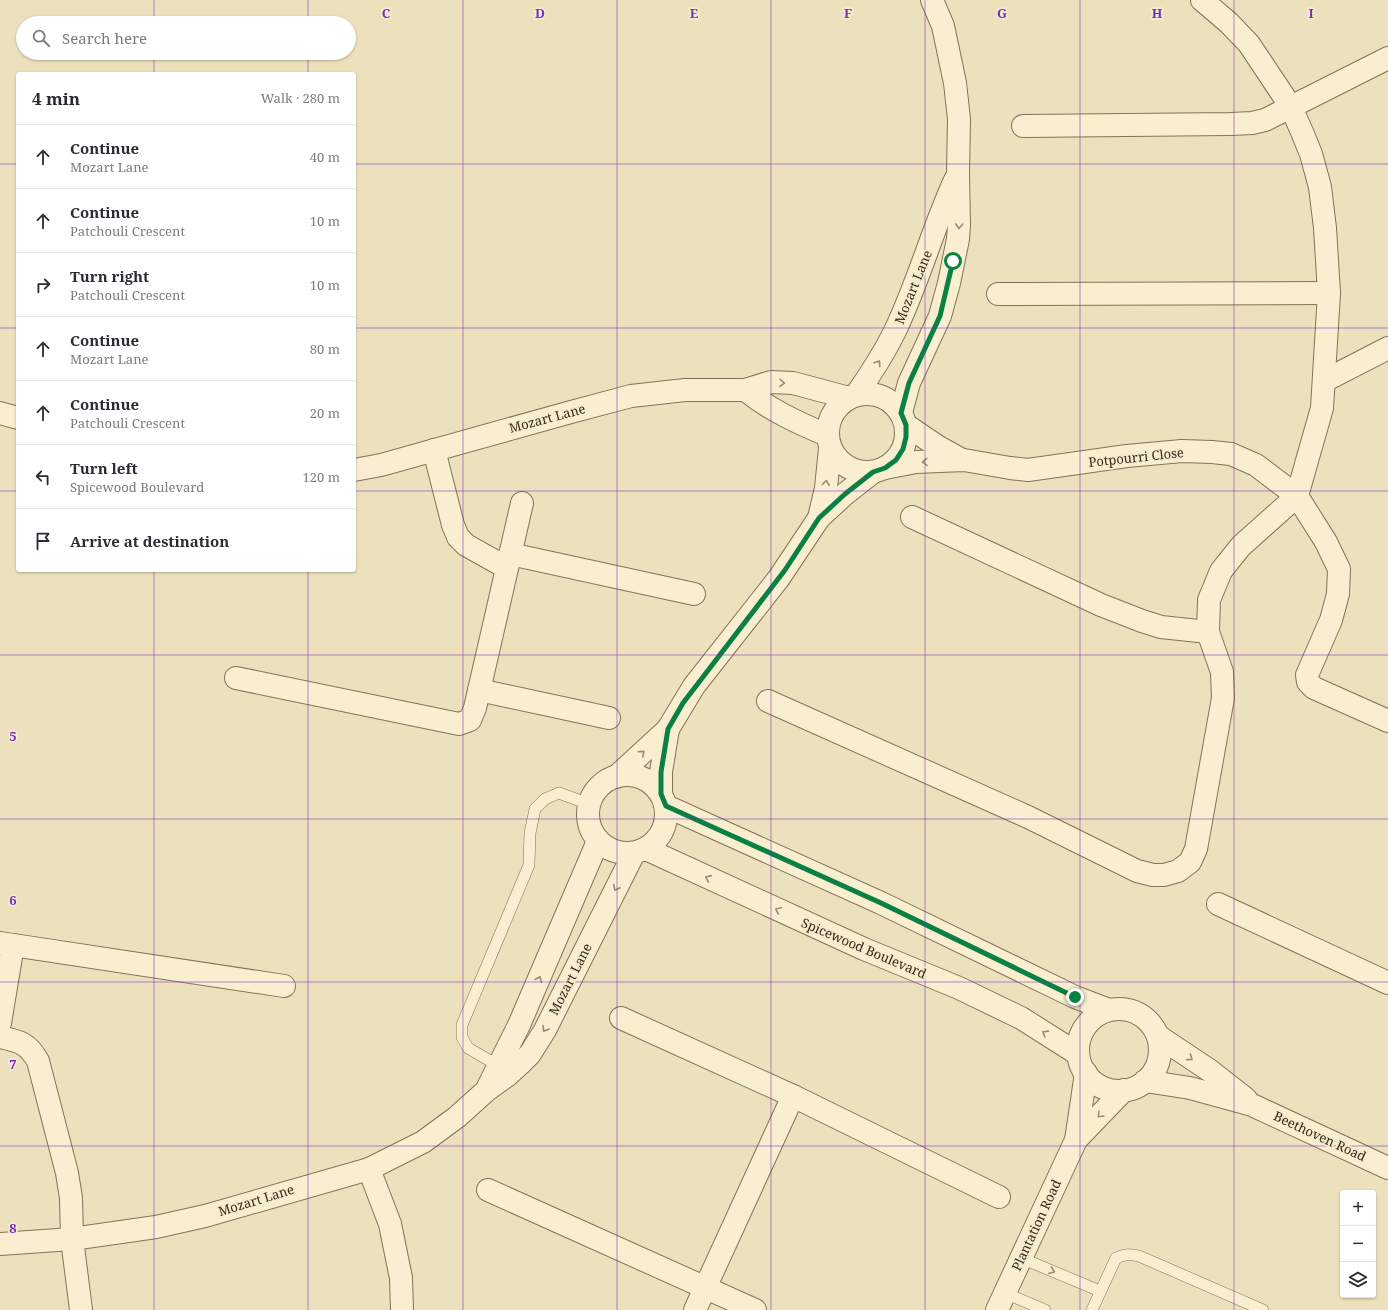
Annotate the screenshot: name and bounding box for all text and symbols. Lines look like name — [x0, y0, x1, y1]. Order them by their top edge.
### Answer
text: C — [382, 4, 391, 22]
text: D — [535, 4, 545, 22]
text: E — [690, 4, 699, 22]
text: F — [844, 4, 852, 22]
text: G — [997, 4, 1007, 22]
text: H — [1152, 4, 1163, 22]
text: I — [1308, 4, 1314, 22]
search box — [16, 16, 356, 60]
icon: search — [30, 27, 52, 49]
text: Search here — [62, 28, 147, 48]
text: 4 min — [32, 87, 80, 110]
text: Walk · 280 m — [261, 89, 340, 107]
text: Continue — [70, 138, 139, 158]
icon: ahead — [32, 146, 54, 168]
text: 40 m — [310, 148, 340, 166]
text: Mozart Lane — [70, 158, 149, 176]
text: Continue — [70, 202, 139, 222]
icon: ahead — [32, 210, 54, 232]
text: 10 m — [310, 212, 340, 230]
text: Patchouli Crescent — [70, 222, 185, 240]
one-way arrow — [955, 223, 963, 229]
street label: Mozart Lane — [890, 247, 936, 327]
route start — [944, 252, 962, 270]
text: Turn right — [70, 266, 149, 286]
icon: right — [32, 274, 54, 296]
text: 10 m — [310, 276, 340, 294]
text: Patchouli Crescent — [70, 286, 185, 304]
text: Continue — [70, 330, 139, 350]
icon: ahead — [32, 338, 54, 360]
text: 80 m — [310, 340, 340, 358]
text: Mozart Lane — [70, 350, 149, 368]
one-way arrow — [873, 360, 880, 367]
one-way arrow — [779, 378, 785, 387]
text: Continue — [70, 394, 139, 414]
street label: Mozart Lane — [507, 399, 587, 437]
icon: ahead — [32, 402, 54, 424]
text: 20 m — [310, 404, 340, 422]
text: Patchouli Crescent — [70, 414, 185, 432]
street label: Potpourri Close — [1087, 443, 1185, 471]
text: Turn left — [70, 458, 138, 478]
one-way arrow — [922, 458, 928, 466]
icon: left — [32, 466, 54, 488]
text: 120 m — [303, 468, 340, 486]
text: Spicewood Boulevard — [70, 478, 204, 496]
one-way arrow — [821, 480, 830, 486]
icon: arrive — [32, 530, 54, 552]
text: Arrive at destination — [70, 531, 229, 551]
text: 5 — [9, 727, 17, 745]
one-way arrow — [637, 750, 645, 758]
one-way arrow — [705, 875, 713, 883]
one-way arrow — [613, 884, 621, 891]
text: 6 — [9, 891, 17, 909]
one-way arrow — [774, 906, 781, 914]
street label: Spicewood Boulevard — [799, 913, 929, 983]
street label: Mozart Lane — [544, 940, 596, 1018]
one-way arrow — [534, 975, 542, 983]
route end — [1066, 988, 1084, 1006]
one-way arrow — [542, 1025, 550, 1032]
one-way arrow — [1042, 1031, 1049, 1038]
one-way arrow — [1186, 1053, 1193, 1060]
text: 7 — [9, 1055, 17, 1073]
street label: Beethoven Road — [1271, 1107, 1369, 1165]
one-way arrow — [1097, 1110, 1105, 1118]
street label: Plantation Road — [1007, 1176, 1065, 1274]
street label: Mozart Lane — [216, 1180, 296, 1220]
map controls — [1340, 1190, 1376, 1298]
button: + — [1340, 1190, 1376, 1226]
text: 8 — [9, 1219, 17, 1237]
button: − — [1340, 1226, 1376, 1262]
button: layers — [1340, 1262, 1376, 1298]
one-way arrow — [1047, 1266, 1055, 1274]

